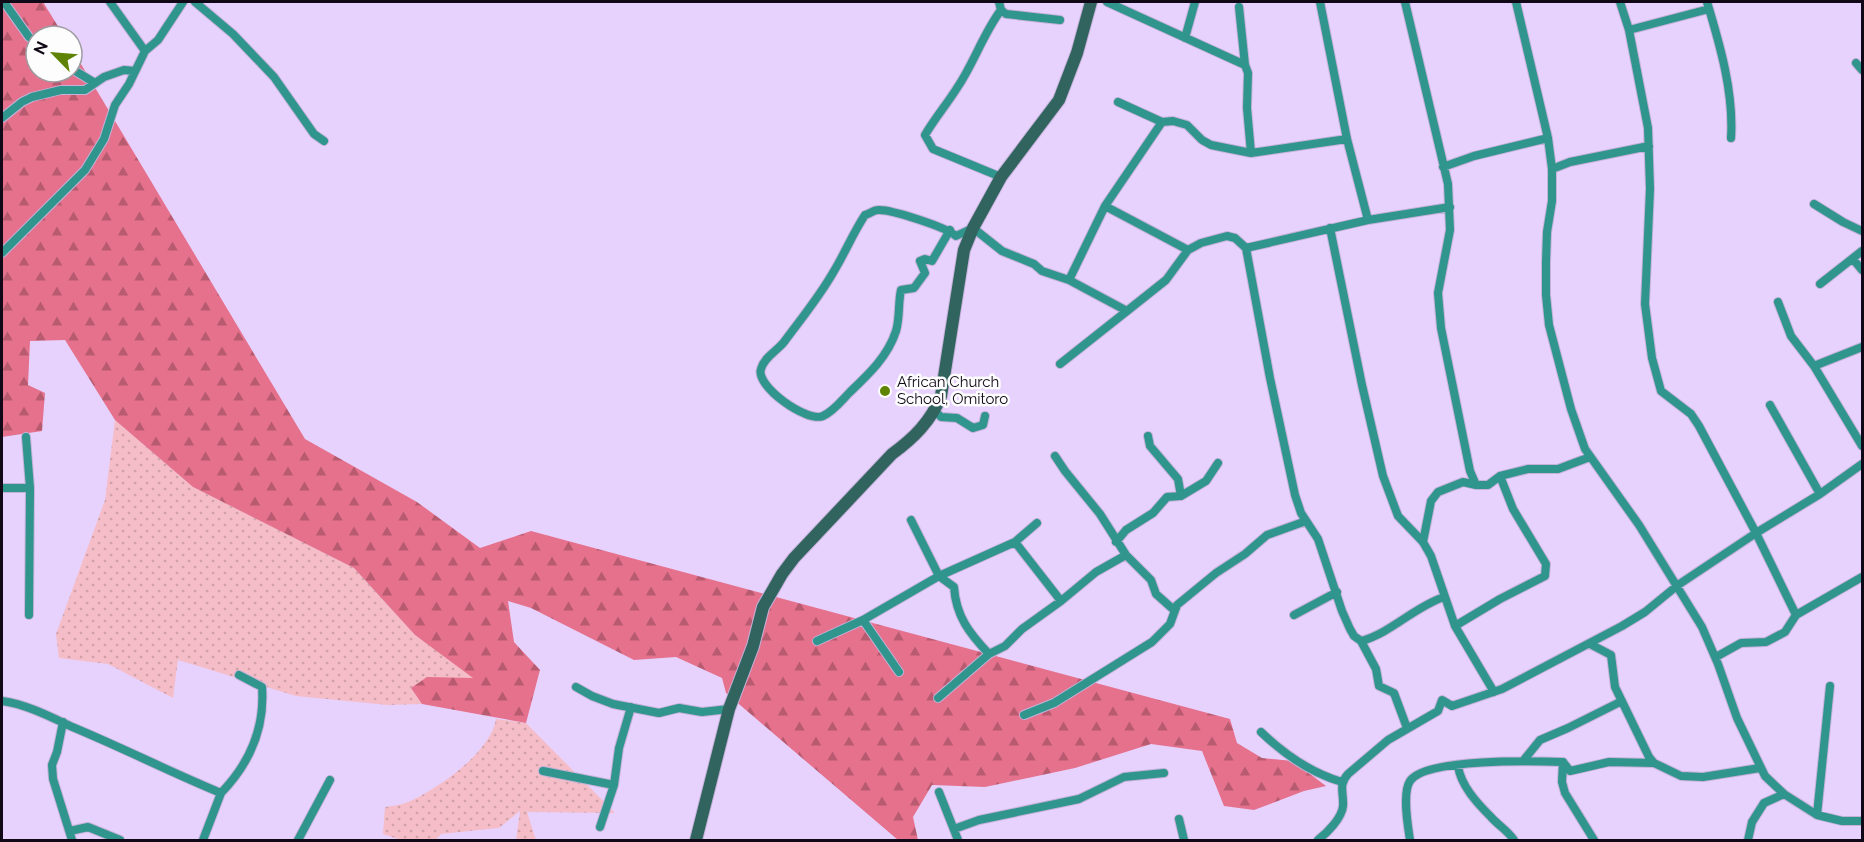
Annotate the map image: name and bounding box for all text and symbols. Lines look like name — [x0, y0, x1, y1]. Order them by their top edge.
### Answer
north arrow — [24, 24, 84, 84]
text: N — [30, 38, 52, 57]
place label: African Church School, Omitoro — [897, 373, 1008, 408]
marker: African Church School, Omitoro — [878, 384, 892, 398]

